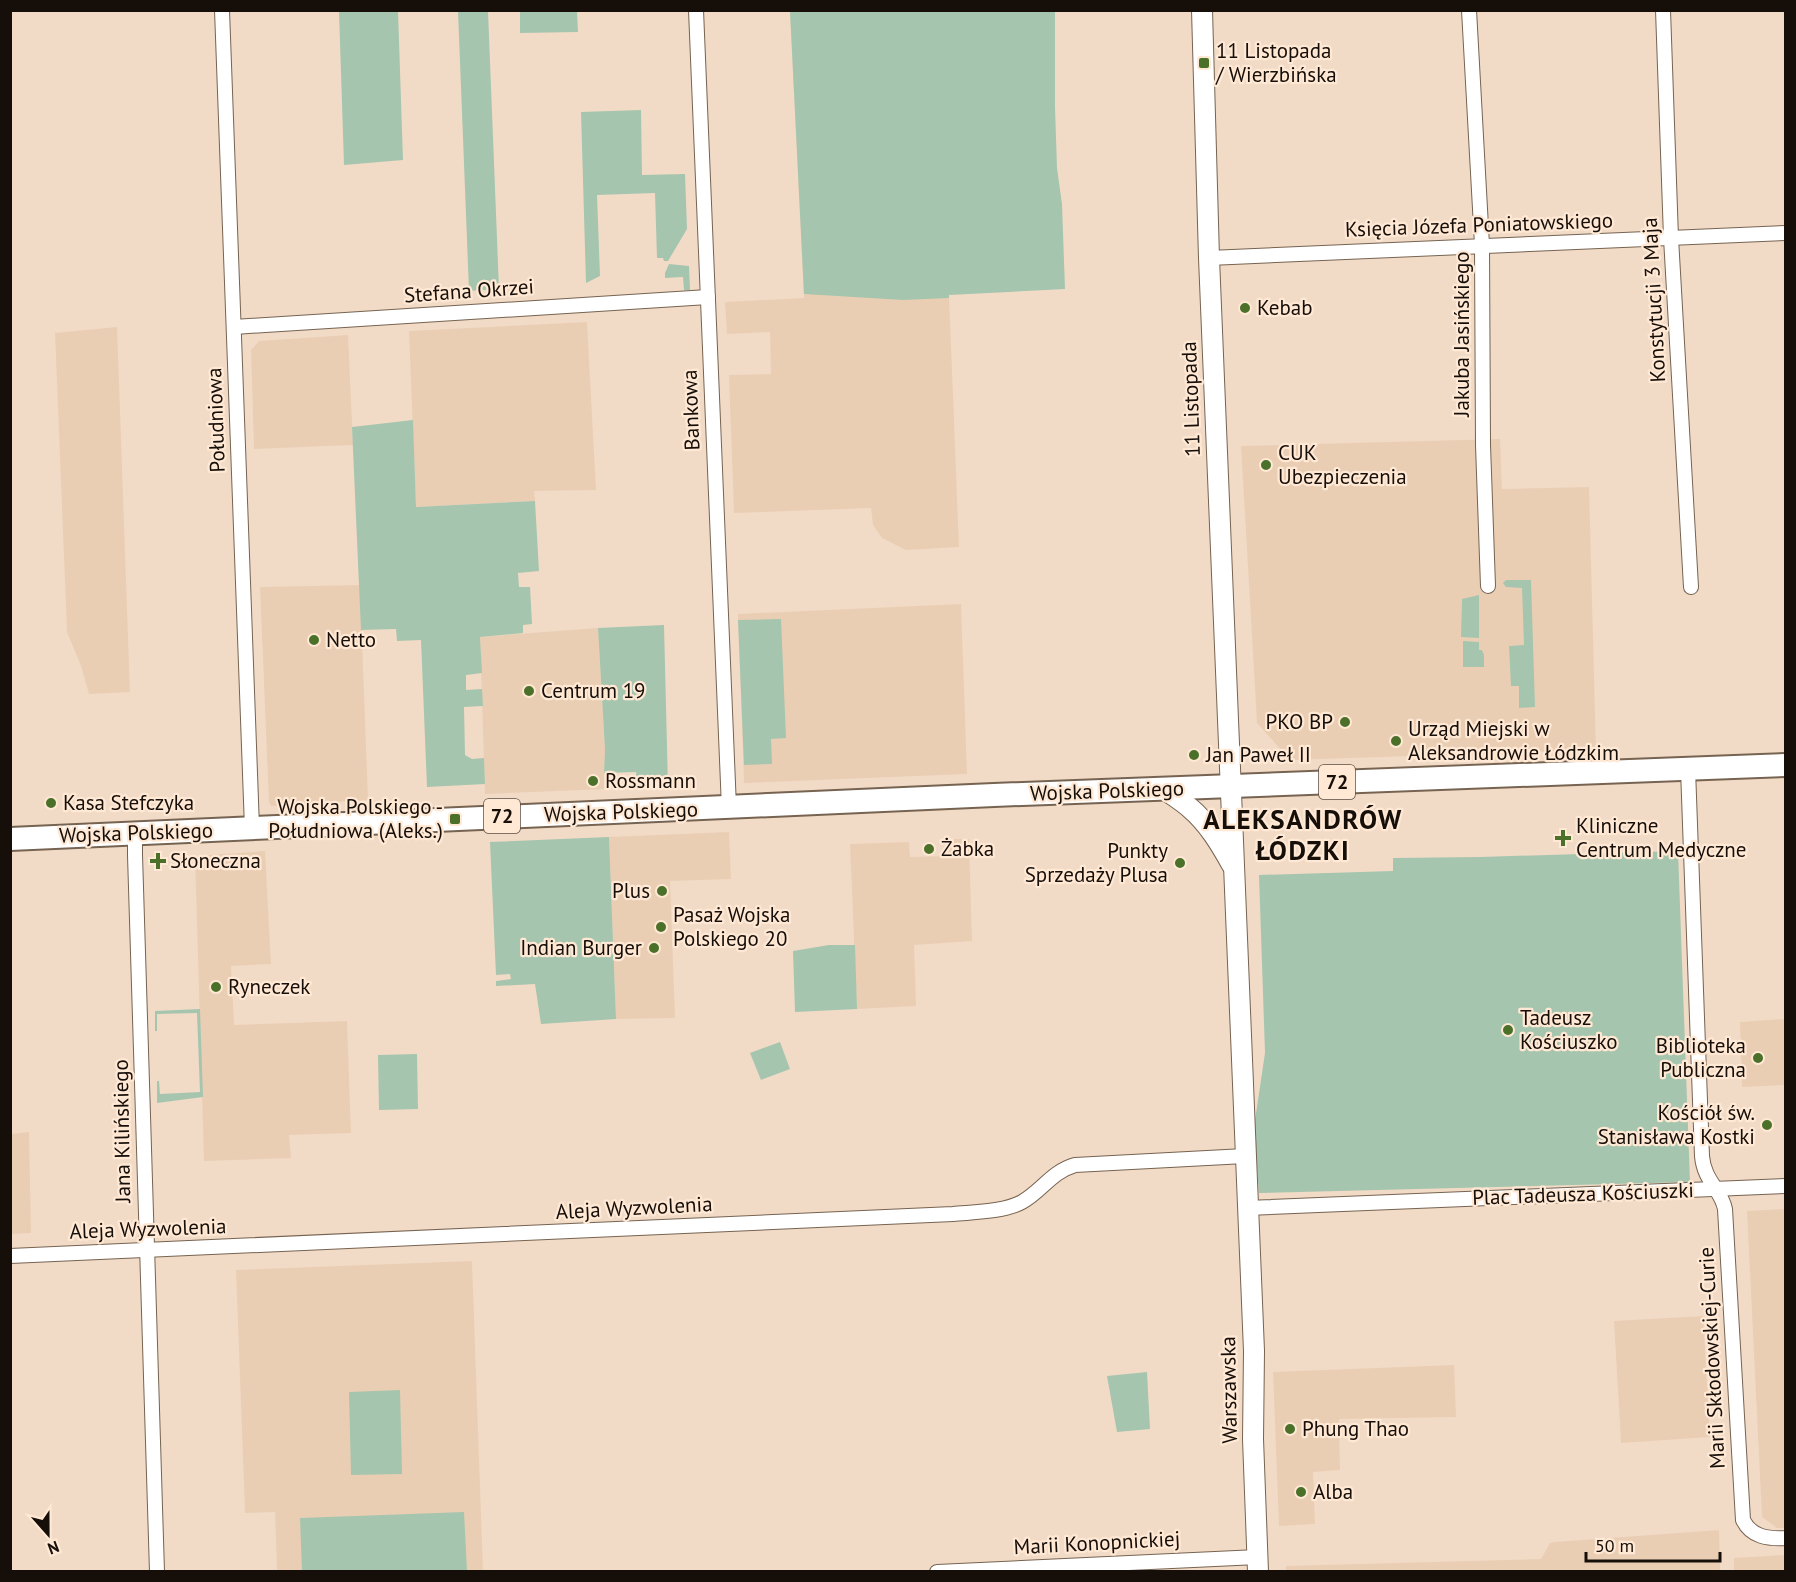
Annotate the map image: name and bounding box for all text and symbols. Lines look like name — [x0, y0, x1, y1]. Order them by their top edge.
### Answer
place label: 11 Listopada / Wierzbińska — [1215, 37, 1337, 88]
marker: 11 Listopada / Wierzbińska — [1197, 56, 1211, 70]
street label: Księcia Józefa Poniatowskiego — [1344, 206, 1614, 243]
street label: Konstytucji 3 Maja — [1636, 217, 1671, 383]
street label: Jakuba Jasińskiego — [1448, 251, 1475, 418]
street label: Stefana Okrzei — [403, 272, 535, 309]
place label: Kebab — [1257, 294, 1313, 321]
marker: Kebab — [1238, 301, 1252, 315]
street label: 11 Listopada — [1175, 341, 1206, 457]
street label: Południowa — [200, 367, 231, 473]
street label: Bankowa — [676, 369, 705, 451]
place label: CUK Ubezpieczenia — [1278, 439, 1407, 490]
marker: CUK Ubezpieczenia — [1259, 458, 1273, 472]
place label: Netto — [326, 626, 376, 653]
marker: Netto — [307, 633, 321, 647]
place label: Centrum 19 — [541, 677, 646, 704]
marker: Centrum 19 — [522, 684, 536, 698]
place label: PKO BP — [1266, 708, 1333, 735]
marker: PKO BP — [1338, 715, 1352, 729]
place label: Urząd Miejski w Aleksandrowie Łódzkim — [1408, 715, 1619, 766]
marker: Urząd Miejski w Aleksandrowie Łódzkim — [1389, 734, 1403, 748]
place label: Jan Paweł II — [1205, 741, 1311, 768]
marker: Jan Paweł II — [1187, 748, 1201, 762]
road number: 72 — [1319, 765, 1355, 799]
place label: Rossmann — [605, 767, 696, 794]
marker: Rossmann — [586, 774, 600, 788]
street label: Wojska Polskiego — [1029, 774, 1184, 807]
place label: Kasa Stefczyka — [63, 789, 194, 816]
place label: Wojska Polskiego - Południowa (Aleks.) — [268, 793, 443, 844]
street label: Wojska Polskiego — [543, 795, 698, 828]
marker: Kasa Stefczyka — [44, 796, 58, 810]
road number: 72 — [484, 799, 520, 833]
district label: ALEKSANDRÓW ŁÓDZKI — [1203, 802, 1403, 867]
marker: Wojska Polskiego - Południowa (Aleks.) — [448, 812, 462, 826]
place label: Kliniczne Centrum Medyczne — [1576, 812, 1746, 863]
street label: Wojska Polskiego — [58, 816, 213, 849]
marker: Kliniczne Centrum Medyczne — [1554, 829, 1572, 847]
place label: Żabka — [941, 835, 994, 862]
place label: Punkty Sprzedaży Plusa — [1025, 837, 1168, 888]
marker: Żabka — [922, 842, 936, 856]
place label: Słoneczna — [170, 847, 261, 874]
marker: Słoneczna — [151, 854, 165, 868]
marker: Punkty Sprzedaży Plusa — [1173, 856, 1187, 870]
place label: Plus — [612, 877, 650, 904]
marker: Plus — [655, 884, 669, 898]
place label: Pasaż Wojska Polskiego 20 — [673, 901, 790, 952]
marker: Pasaż Wojska Polskiego 20 — [654, 920, 668, 934]
place label: Indian Burger — [520, 934, 642, 961]
marker: Indian Burger — [647, 941, 661, 955]
place label: Ryneczek — [228, 973, 310, 1000]
marker: Ryneczek — [209, 980, 223, 994]
place label: Tadeusz Kościuszko — [1520, 1004, 1618, 1055]
marker: Tadeusz Kościuszko — [1501, 1023, 1515, 1037]
place label: Biblioteka Publiczna — [1656, 1032, 1746, 1083]
marker: Biblioteka Publiczna — [1751, 1051, 1765, 1065]
street label: Jana Kilińskiego — [107, 1059, 136, 1204]
place label: Kościół św. Stanisława Kostki — [1598, 1099, 1755, 1150]
marker: Kościół św. Stanisława Kostki — [1760, 1118, 1774, 1132]
street label: Plac Tadeusza Kościuszki — [1472, 1176, 1694, 1211]
street label: Aleja Wyzwolenia — [555, 1190, 713, 1225]
street label: Aleja Wyzwolenia — [69, 1212, 227, 1245]
street label: Marii Skłodowskiej-Curie — [1692, 1246, 1731, 1470]
street label: Warszawska — [1214, 1336, 1243, 1444]
place label: Phung Thao — [1302, 1415, 1409, 1442]
marker: Phung Thao — [1283, 1422, 1297, 1436]
place label: Alba — [1313, 1478, 1353, 1505]
marker: Alba — [1294, 1485, 1308, 1499]
north arrow — [18, 1504, 78, 1564]
street label: Marii Konopnickiej — [1013, 1525, 1181, 1560]
scale bar — [1586, 1525, 1720, 1563]
text: 50 m — [1595, 1534, 1634, 1557]
text: N — [45, 1537, 62, 1559]

